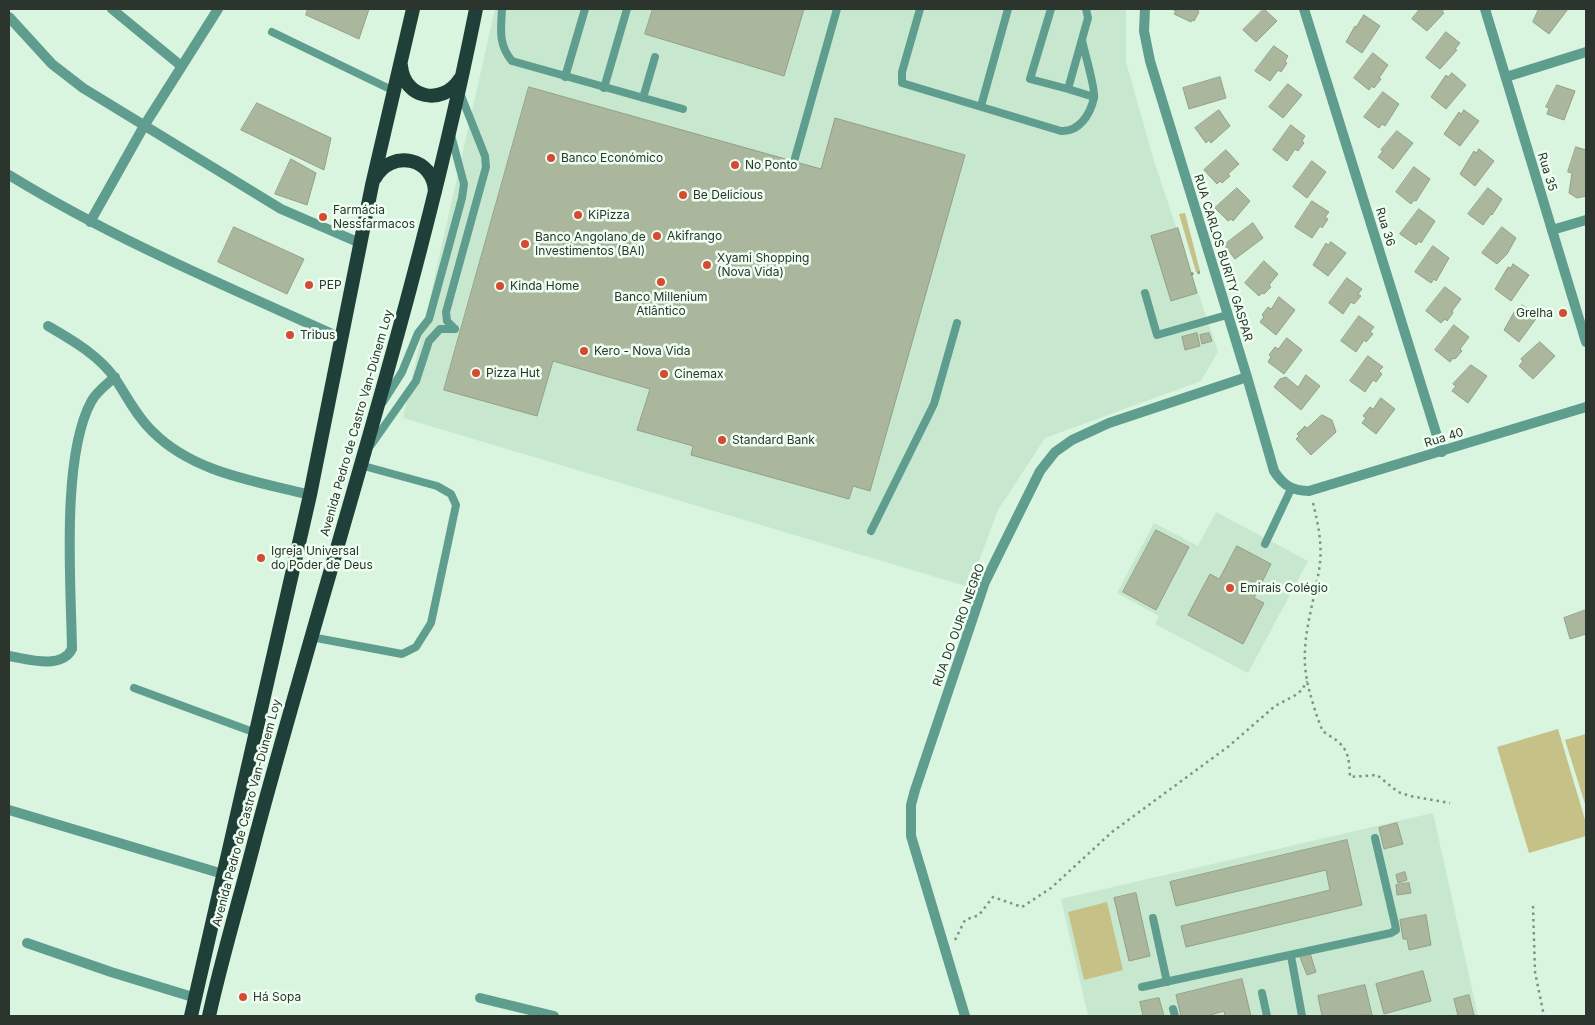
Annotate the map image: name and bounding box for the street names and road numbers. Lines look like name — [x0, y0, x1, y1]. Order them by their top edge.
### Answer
street label: Rua 35 — [1534, 151, 1560, 193]
street label: RUA CARLOS BURITY GASPAR — [1191, 173, 1255, 343]
street label: Rua 36 — [1372, 206, 1398, 248]
street label: Avenida Pedro de Castro Van-Dúnem Loy — [318, 308, 396, 538]
street label: Rua 40 — [1423, 425, 1465, 451]
street label: RUA DO OURO NEGRO — [930, 562, 988, 688]
street label: Avenida Pedro de Castro Van-Dúnem Loy — [210, 698, 284, 928]

